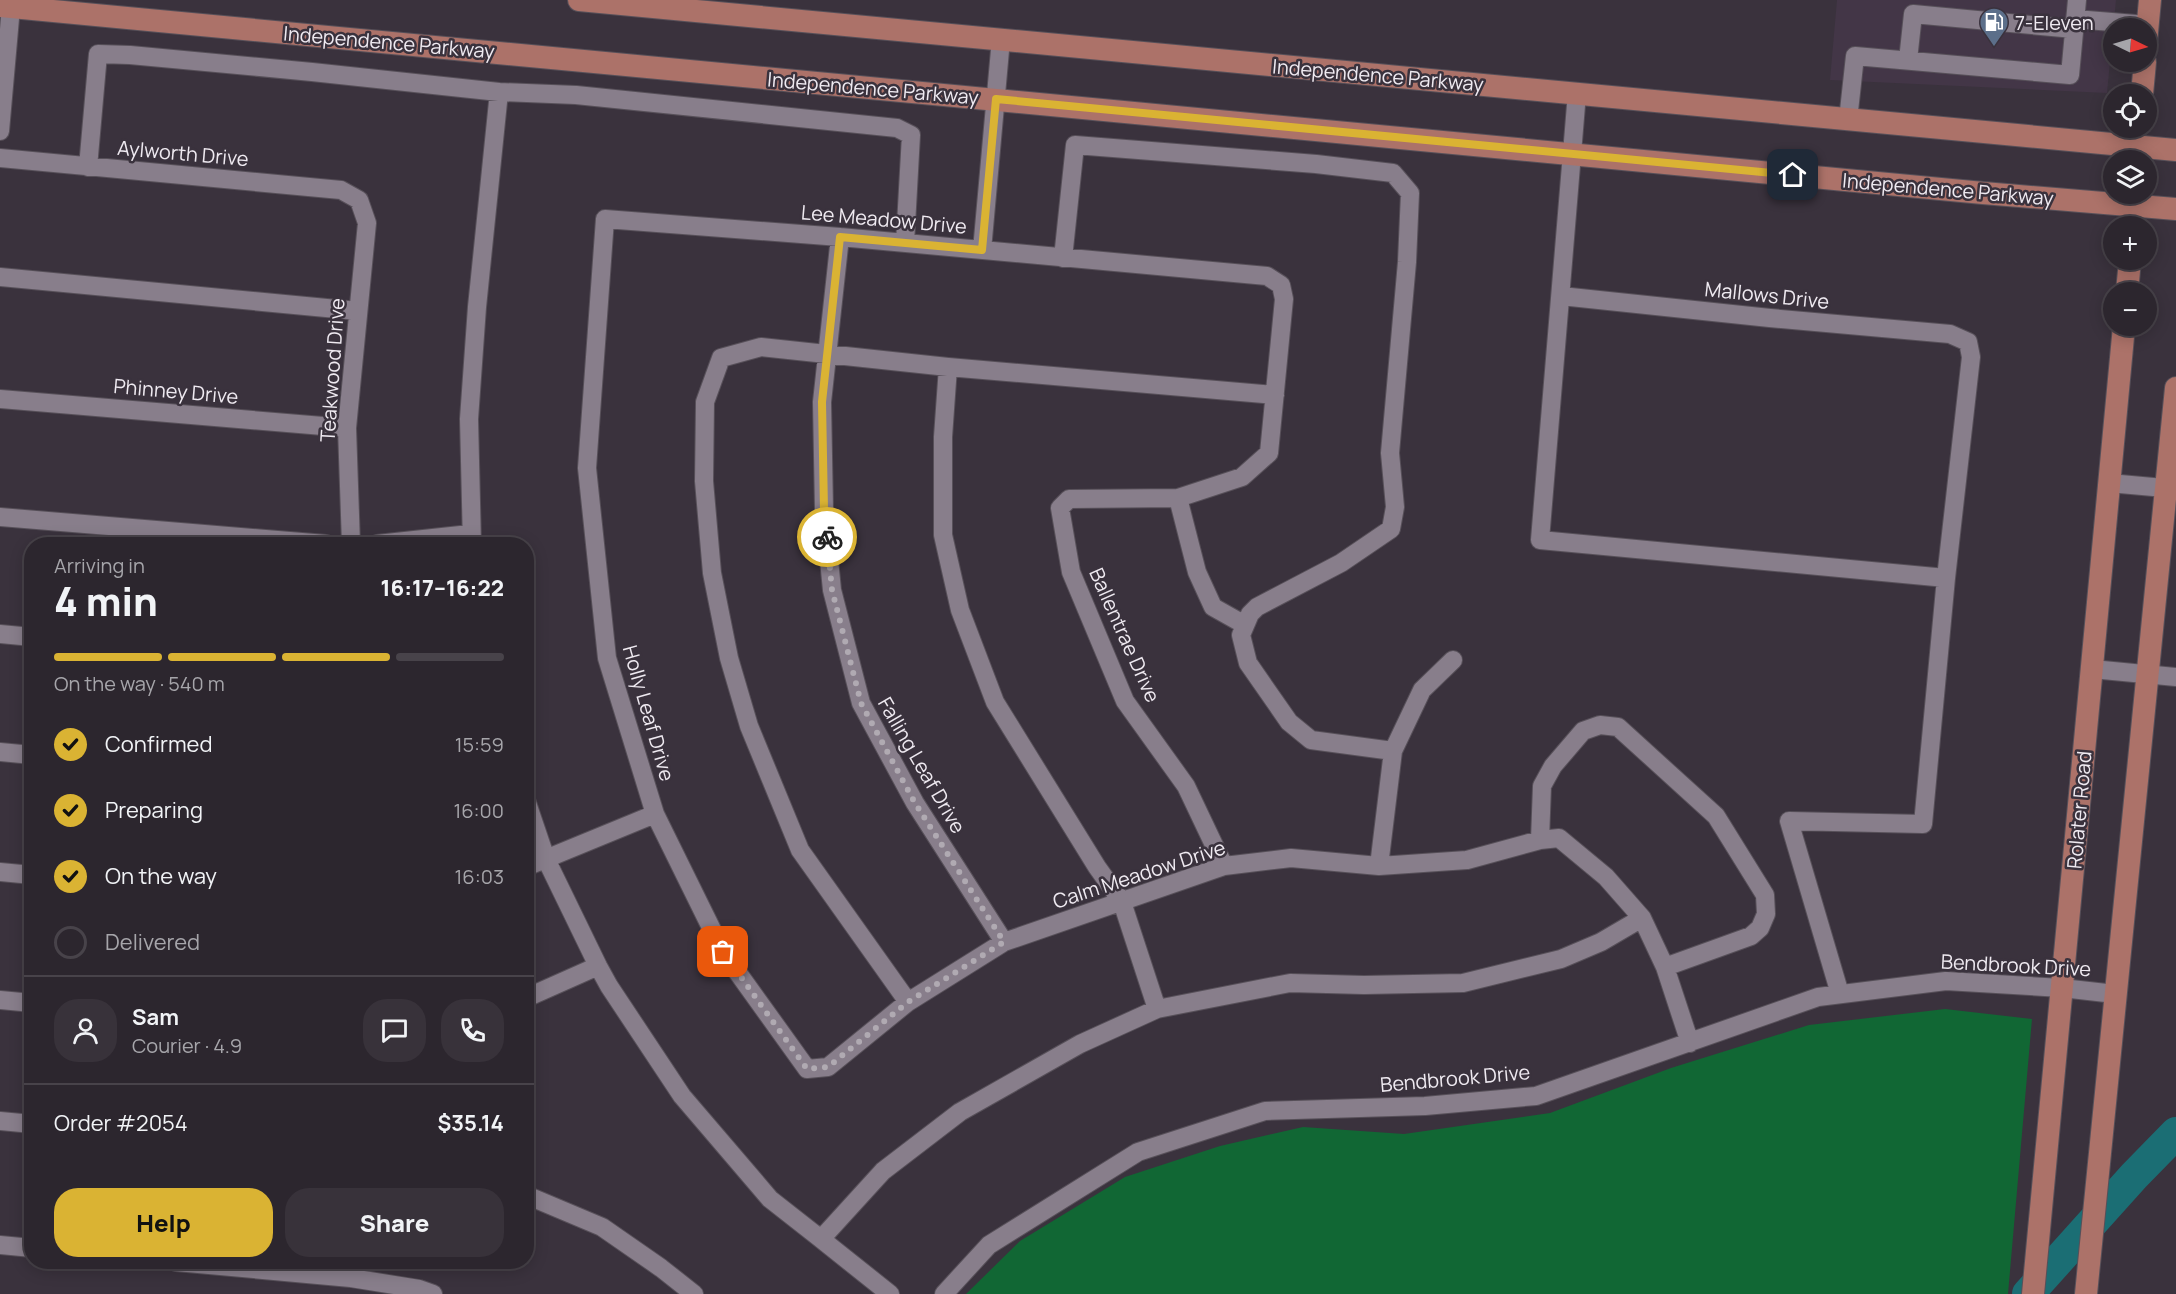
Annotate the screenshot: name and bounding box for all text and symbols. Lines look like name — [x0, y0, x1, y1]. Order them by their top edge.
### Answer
fuel station icon: 7-Eleven — [1978, 6, 2010, 48]
place label: 7-Eleven — [2015, 9, 2094, 36]
north arrow — [2103, 18, 2157, 72]
map controls — [2103, 18, 2157, 336]
street label: Independence Parkway — [282, 19, 496, 65]
street label: Independence Parkway — [1271, 52, 1485, 98]
street label: Independence Parkway — [766, 65, 980, 111]
button: locate — [2103, 84, 2157, 138]
street label: Aylworth Drive — [116, 134, 250, 172]
pin — [1767, 149, 1818, 200]
button: layers — [2103, 150, 2157, 204]
icon: home — [1776, 158, 1809, 191]
street label: Independence Parkway — [1841, 166, 2055, 212]
street label: Lee Meadow Drive — [800, 198, 968, 240]
button: + — [2103, 216, 2157, 270]
street label: Mallows Drive — [1703, 275, 1831, 315]
button: − — [2103, 282, 2157, 336]
street label: Teakwood Drive — [314, 297, 350, 443]
street label: Phinney Drive — [112, 372, 240, 410]
courier — [797, 507, 857, 567]
icon: bike — [811, 521, 844, 554]
text: Arriving in — [54, 552, 145, 579]
street label: Ballentrae Drive — [1083, 564, 1167, 706]
text: 16:17–16:22 — [381, 573, 504, 603]
text: 4 min — [54, 574, 158, 628]
street label: Holly Leaf Drive — [617, 642, 681, 784]
text: On the way · 540 m — [54, 670, 225, 697]
street label: Falling Leaf Drive — [872, 692, 972, 838]
icon: check — [54, 728, 87, 761]
text: Confirmed — [105, 729, 213, 759]
text: 15:59 — [455, 731, 504, 758]
street label: Rolater Road — [2060, 750, 2098, 870]
icon: check — [54, 794, 87, 827]
text: Preparing — [105, 795, 203, 825]
text: 16:00 — [453, 797, 504, 824]
street label: Calm Meadow Drive — [1049, 833, 1229, 915]
icon: check — [54, 860, 87, 893]
text: On the way — [105, 861, 217, 891]
text: 16:03 — [455, 863, 504, 890]
pin — [697, 926, 748, 977]
text: Delivered — [105, 927, 200, 957]
icon: bag — [706, 935, 739, 968]
street label: Bendbrook Drive — [1940, 948, 2092, 982]
button: person — [54, 999, 117, 1062]
button: chat — [363, 999, 426, 1062]
button: phone — [441, 999, 504, 1062]
text: Sam — [132, 1002, 179, 1032]
text: Courier · 4.9 — [132, 1032, 242, 1059]
street label: Bendbrook Drive — [1379, 1058, 1531, 1098]
text: Order #2054 — [54, 1108, 188, 1138]
text: $35.14 — [437, 1108, 504, 1138]
button: Help — [54, 1188, 273, 1257]
button: Share — [285, 1188, 504, 1257]

